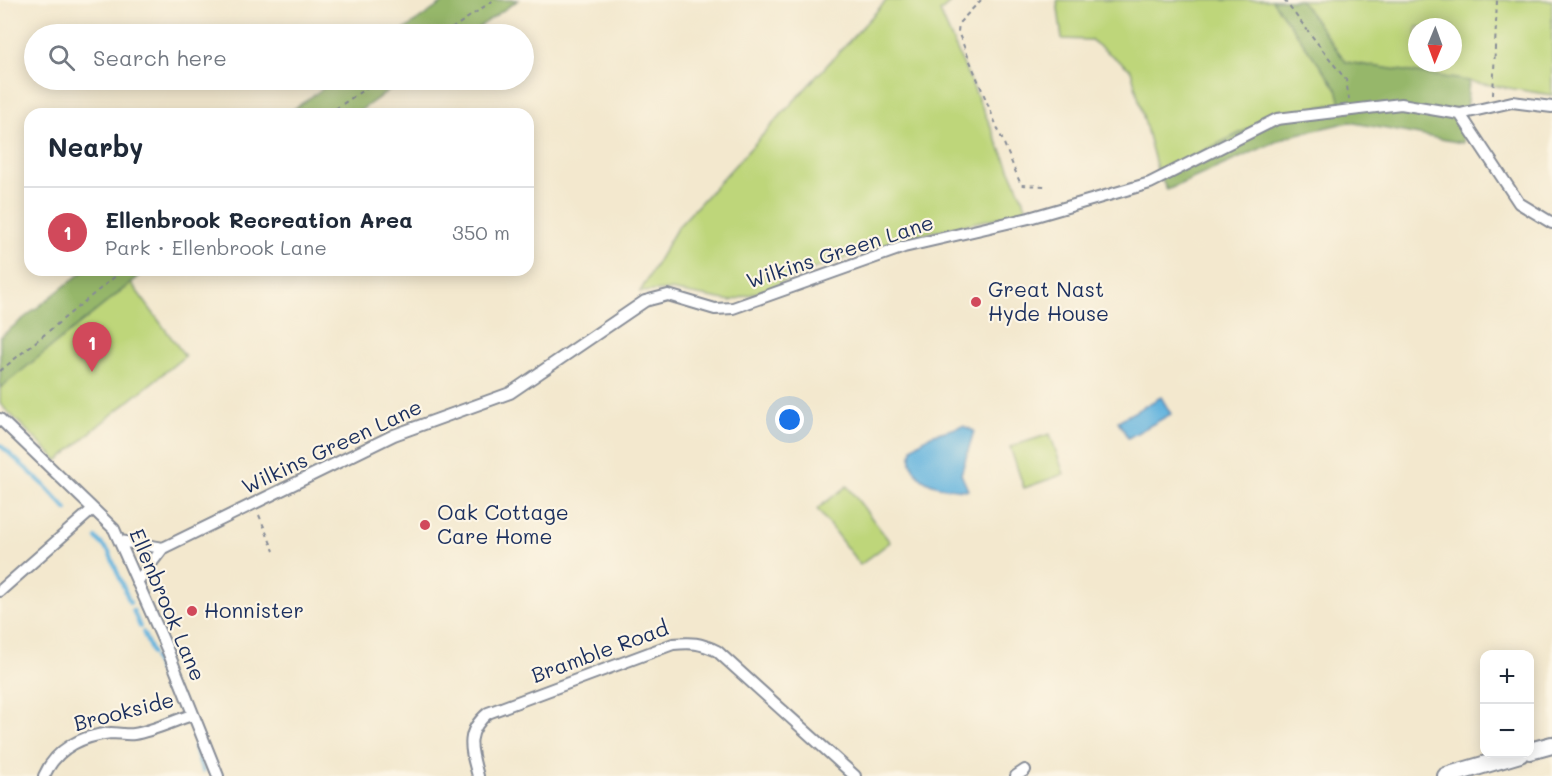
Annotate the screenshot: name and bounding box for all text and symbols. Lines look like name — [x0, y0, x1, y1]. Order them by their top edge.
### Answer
north arrow — [1408, 18, 1462, 72]
search box — [24, 24, 534, 90]
icon: search — [45, 41, 78, 74]
text: Search here — [93, 43, 227, 72]
text: Nearby — [48, 130, 143, 164]
text: Ellenbrook Recreation Area — [105, 205, 413, 234]
street label: Wilkins Green Lane — [742, 208, 937, 294]
text: 1 — [63, 219, 72, 245]
text: 350 m — [452, 219, 510, 245]
text: Park · Ellenbrook Lane — [105, 234, 327, 260]
place label: Great Nast Hyde House — [988, 275, 1109, 326]
marker: Great Nast Hyde House — [969, 295, 983, 309]
pin: 1 — [72, 322, 112, 372]
street label: Wilkins Green Lane — [237, 392, 426, 499]
your location — [775, 405, 804, 434]
place label: Oak Cottage Care Home — [437, 498, 569, 549]
marker: Oak Cottage Care Home — [418, 518, 432, 532]
street label: Ellenbrook Lane — [124, 524, 213, 685]
place label: Honnister — [204, 596, 304, 623]
marker: Honnister — [185, 604, 199, 618]
street label: Bramble Road — [527, 613, 672, 688]
map controls — [1480, 650, 1534, 758]
button: + — [1480, 650, 1534, 704]
street label: Brookside — [71, 685, 177, 736]
button: − — [1480, 704, 1534, 758]

